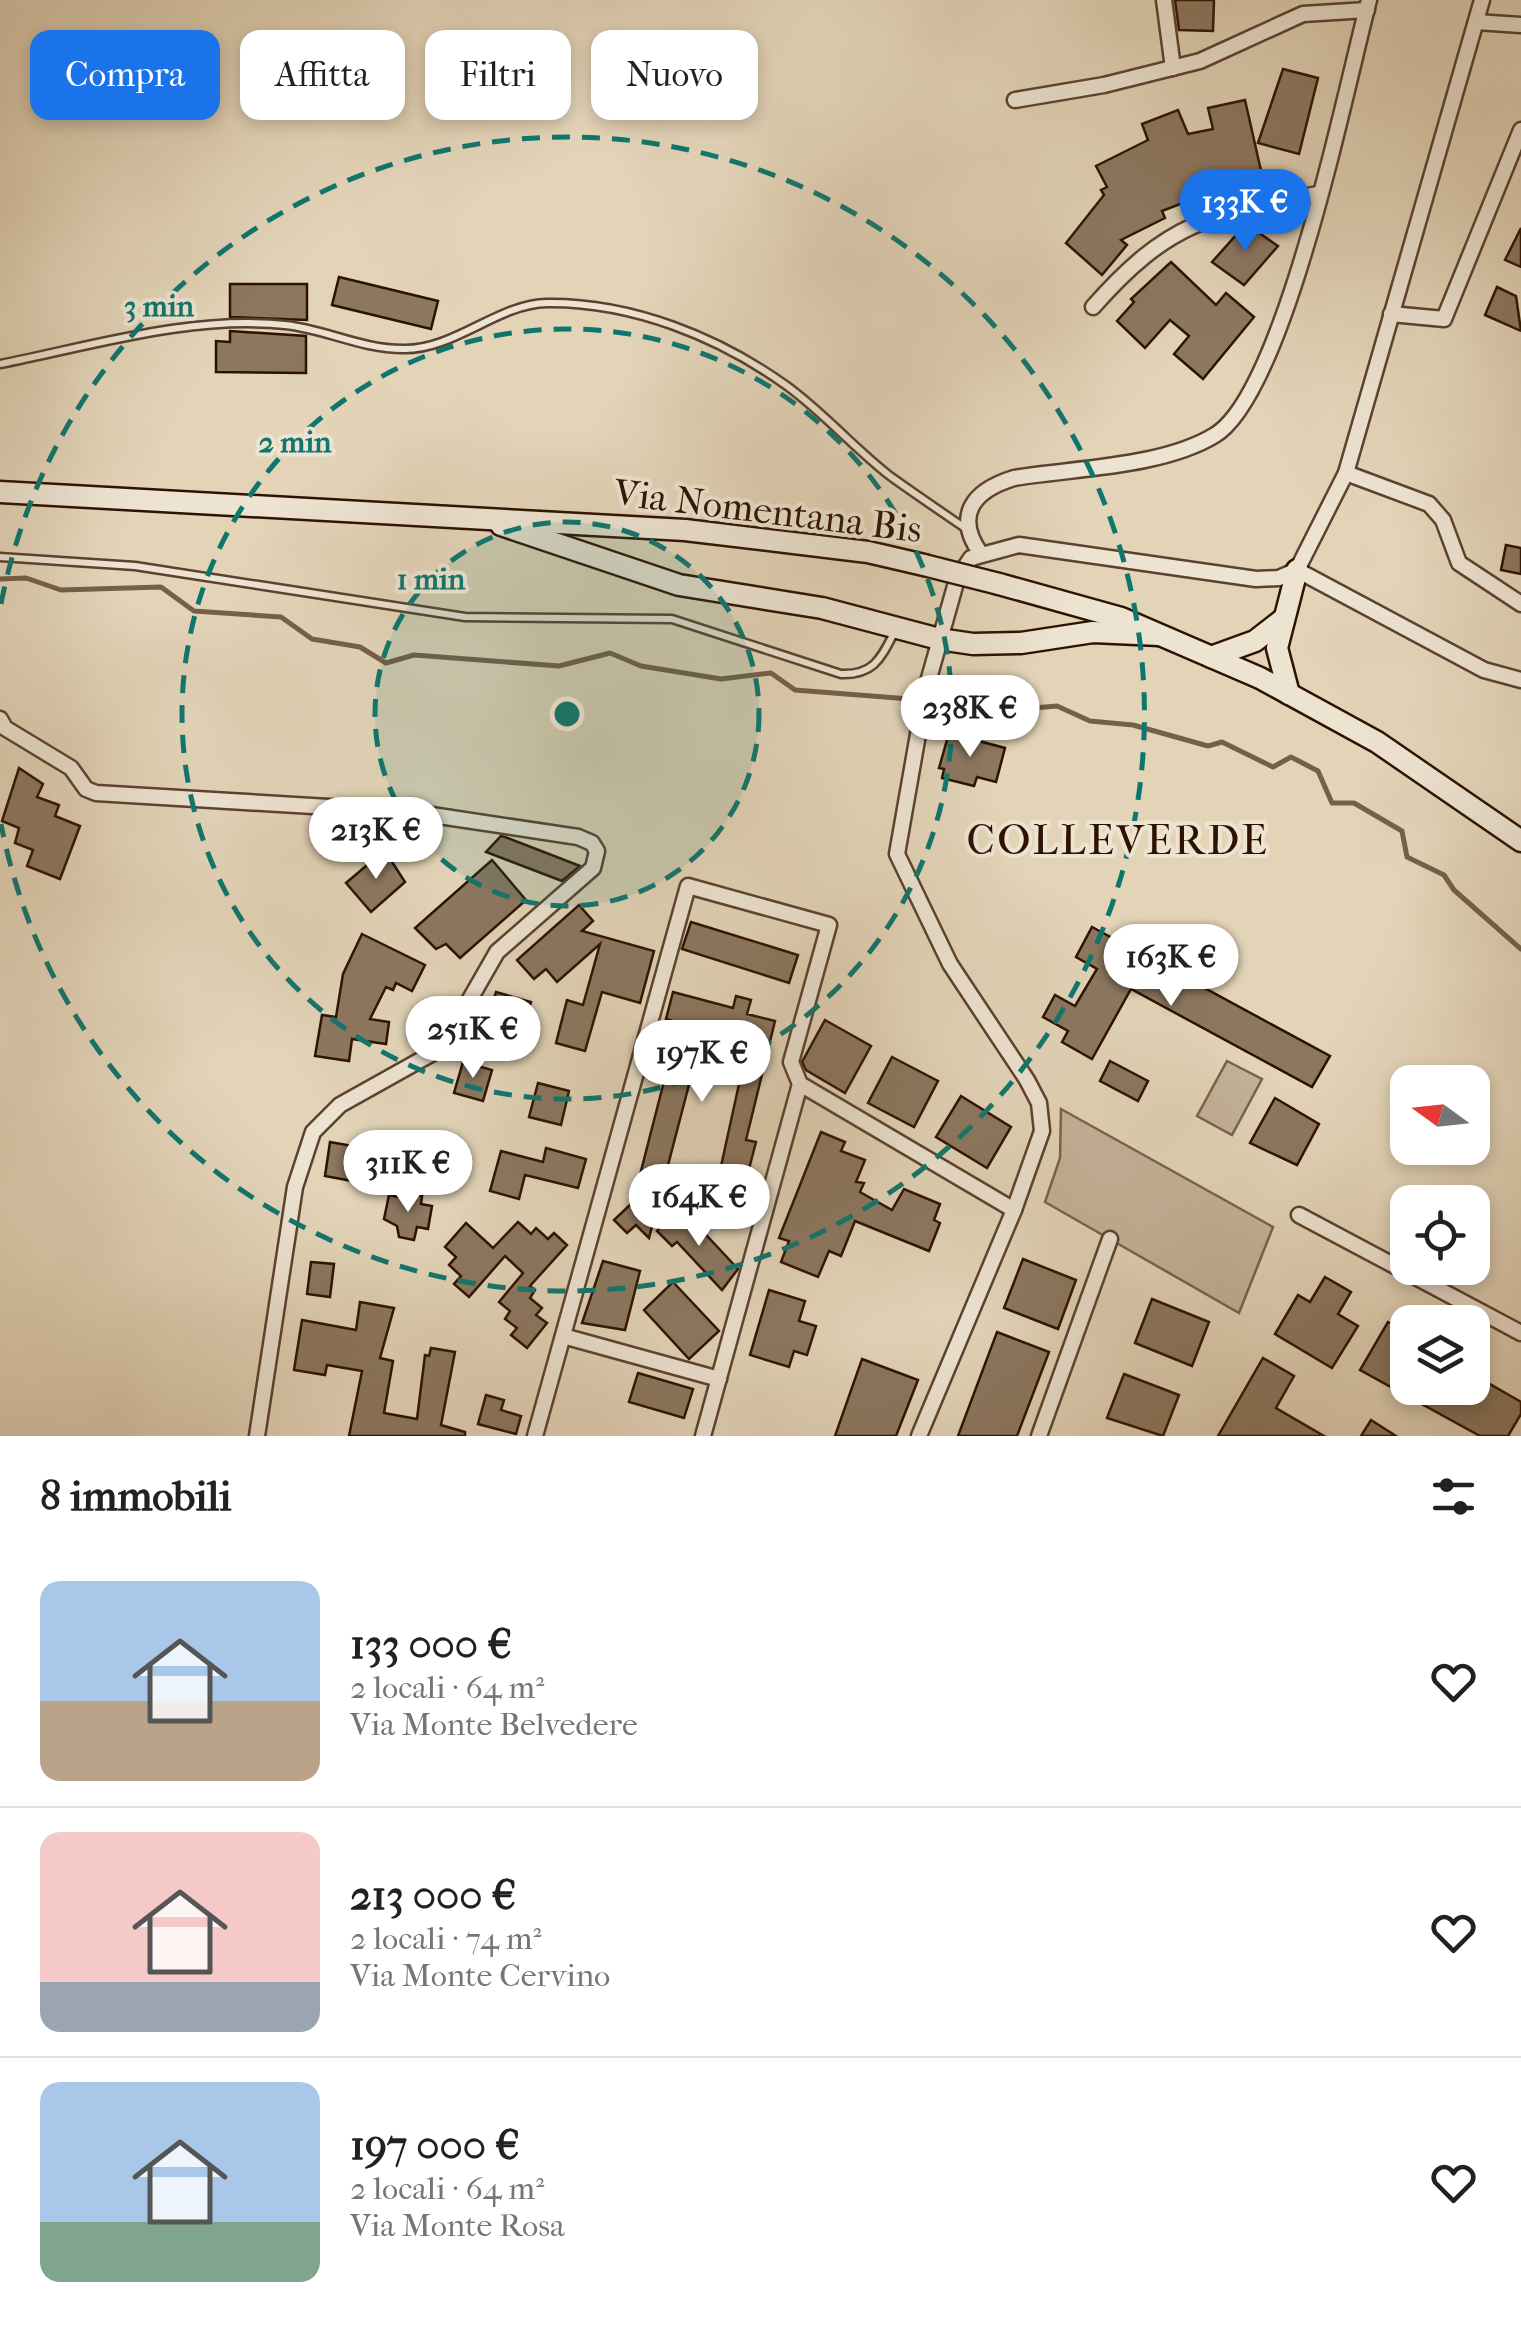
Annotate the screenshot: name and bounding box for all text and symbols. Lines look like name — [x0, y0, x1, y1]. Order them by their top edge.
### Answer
chip: Compra — [30, 30, 220, 120]
chip: Affitta — [240, 30, 405, 120]
chip: Filtri — [425, 30, 571, 120]
chip: Nuovo — [591, 30, 758, 120]
pin: 133K € — [1164, 169, 1326, 254]
text: 133K € — [1202, 183, 1288, 220]
text: 3 min — [124, 289, 195, 324]
text: 2 min — [258, 425, 332, 460]
street label: Via Nomentana Bis — [611, 470, 924, 552]
text: 1 min — [397, 562, 466, 597]
pin: 238K € — [889, 675, 1051, 760]
text: 238K € — [923, 689, 1017, 726]
centre of rings — [549, 696, 585, 732]
pin: 213K € — [295, 797, 457, 882]
text: 213K € — [331, 811, 421, 848]
district label: COLLEVERDE — [967, 816, 1269, 865]
pin: 163K € — [1090, 924, 1252, 1009]
text: 163K € — [1126, 938, 1216, 975]
pin: 251K € — [392, 996, 554, 1081]
text: 251K € — [428, 1010, 518, 1047]
pin: 197K € — [621, 1020, 783, 1105]
text: 197K € — [656, 1034, 748, 1071]
north arrow — [1390, 1065, 1490, 1165]
map controls — [1390, 1065, 1490, 1405]
pin: 311K € — [327, 1130, 489, 1215]
text: 311K € — [365, 1144, 451, 1181]
pin: 164K € — [618, 1164, 780, 1249]
text: 164K € — [651, 1178, 747, 1215]
button: locate — [1390, 1185, 1490, 1285]
button: layers — [1390, 1305, 1490, 1405]
icon: filters — [1426, 1469, 1481, 1524]
text: 8 immobili — [40, 1472, 232, 1521]
text: 133 000 € — [350, 1620, 512, 1669]
icon: home — [120, 1621, 240, 1741]
icon: heart — [1426, 1654, 1481, 1709]
text: 2 locali · 64 m² — [350, 1669, 544, 1706]
text: Via Monte Belvedere — [350, 1706, 638, 1743]
text: 213 000 € — [350, 1871, 516, 1920]
icon: home — [120, 1872, 240, 1992]
icon: heart — [1426, 1905, 1481, 1960]
text: 2 locali · 74 m² — [350, 1920, 542, 1957]
text: Via Monte Cervino — [350, 1957, 610, 1994]
text: 197 000 € — [350, 2121, 520, 2170]
icon: home — [120, 2122, 240, 2242]
icon: heart — [1426, 2155, 1481, 2210]
text: 2 locali · 64 m² — [350, 2170, 544, 2207]
text: Via Monte Rosa — [350, 2207, 565, 2244]

